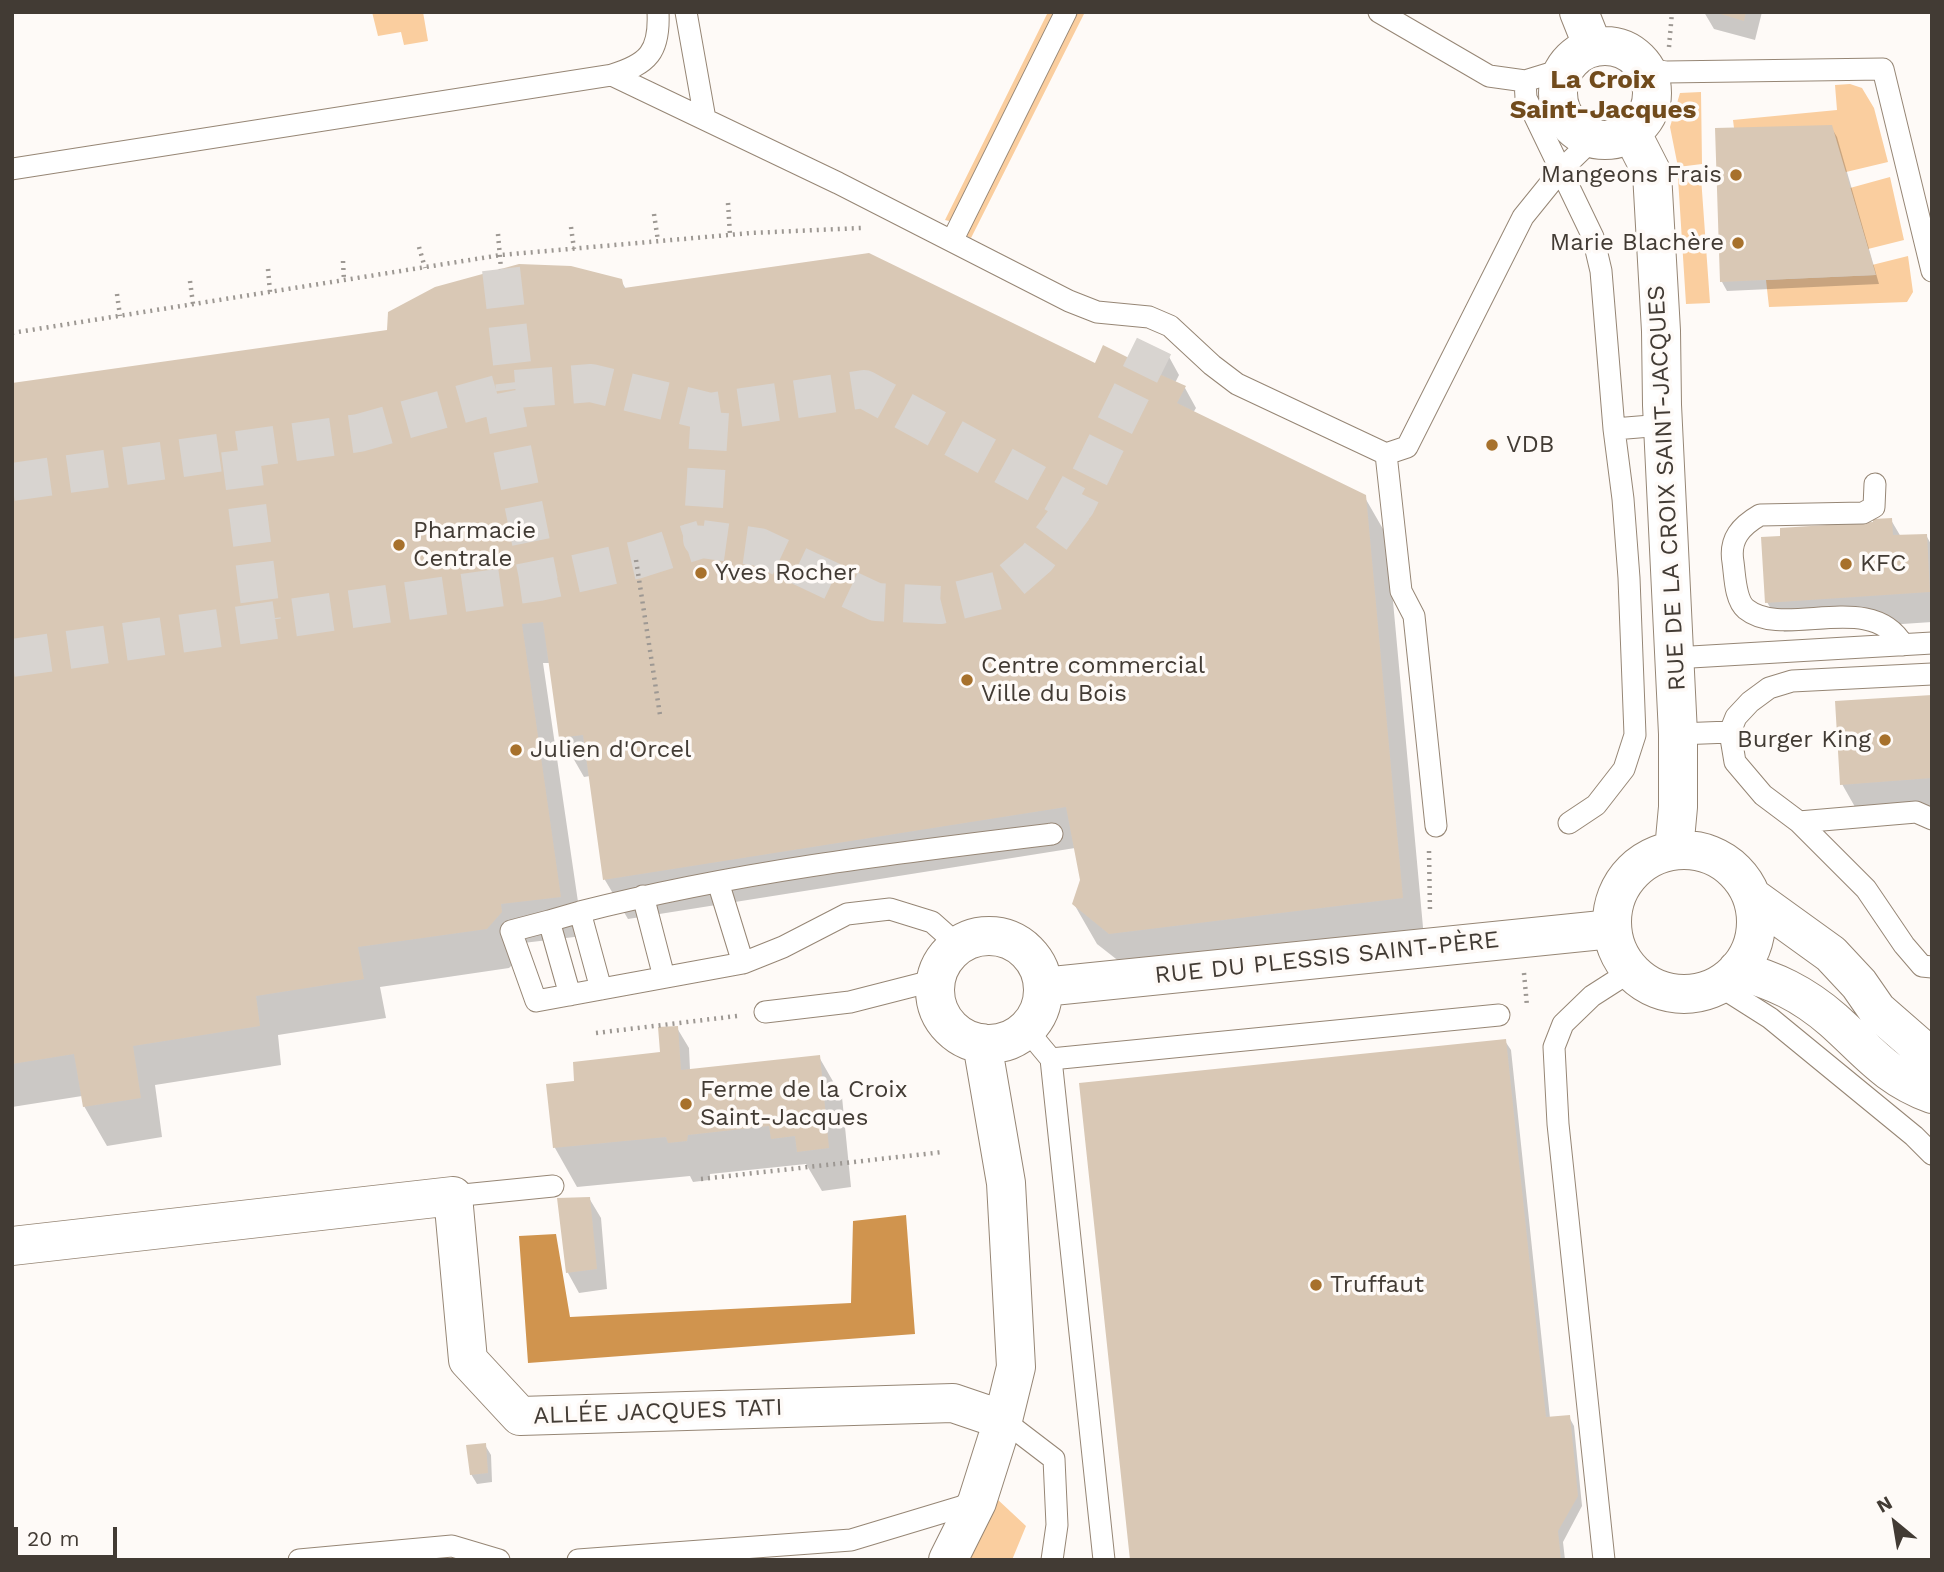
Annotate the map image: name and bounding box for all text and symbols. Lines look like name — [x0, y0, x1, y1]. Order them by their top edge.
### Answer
district label: La Croix Saint-Jacques — [1510, 64, 1696, 126]
place label: Mangeons Frais — [1541, 161, 1722, 189]
marker: Mangeons Frais — [1728, 167, 1744, 183]
place label: Marie Blachère — [1550, 229, 1724, 257]
marker: Marie Blachère — [1730, 235, 1746, 251]
street label: RUE DE LA CROIX SAINT-JACQUES — [1642, 284, 1692, 692]
place label: VDB — [1506, 431, 1555, 459]
marker: VDB — [1484, 437, 1500, 453]
place label: Pharmacie Centrale — [413, 517, 536, 573]
marker: Pharmacie Centrale — [391, 537, 407, 553]
place label: KFC — [1860, 550, 1907, 578]
marker: KFC — [1838, 556, 1854, 572]
place label: Yves Rocher — [715, 559, 857, 587]
marker: Yves Rocher — [693, 565, 709, 581]
place label: Centre commercial Ville du Bois — [981, 652, 1205, 708]
marker: Centre commercial Ville du Bois — [959, 672, 975, 688]
place label: Burger King — [1737, 726, 1871, 754]
marker: Burger King — [1877, 732, 1893, 748]
place label: Julien d'Orcel — [530, 736, 691, 764]
marker: Julien d'Orcel — [508, 742, 524, 758]
street label: RUE DU PLESSIS SAINT-PÈRE — [1153, 926, 1501, 990]
place label: Ferme de la Croix Saint-Jacques — [700, 1076, 908, 1132]
marker: Ferme de la Croix Saint-Jacques — [678, 1096, 694, 1112]
place label: Truffaut — [1330, 1271, 1424, 1299]
marker: Truffaut — [1308, 1277, 1324, 1293]
street label: ALLÉE JACQUES TATI — [533, 1393, 783, 1431]
north arrow — [1860, 1488, 1930, 1558]
text: N — [1872, 1491, 1896, 1518]
scale bar — [18, 1512, 121, 1556]
text: 20 m — [27, 1526, 79, 1551]

